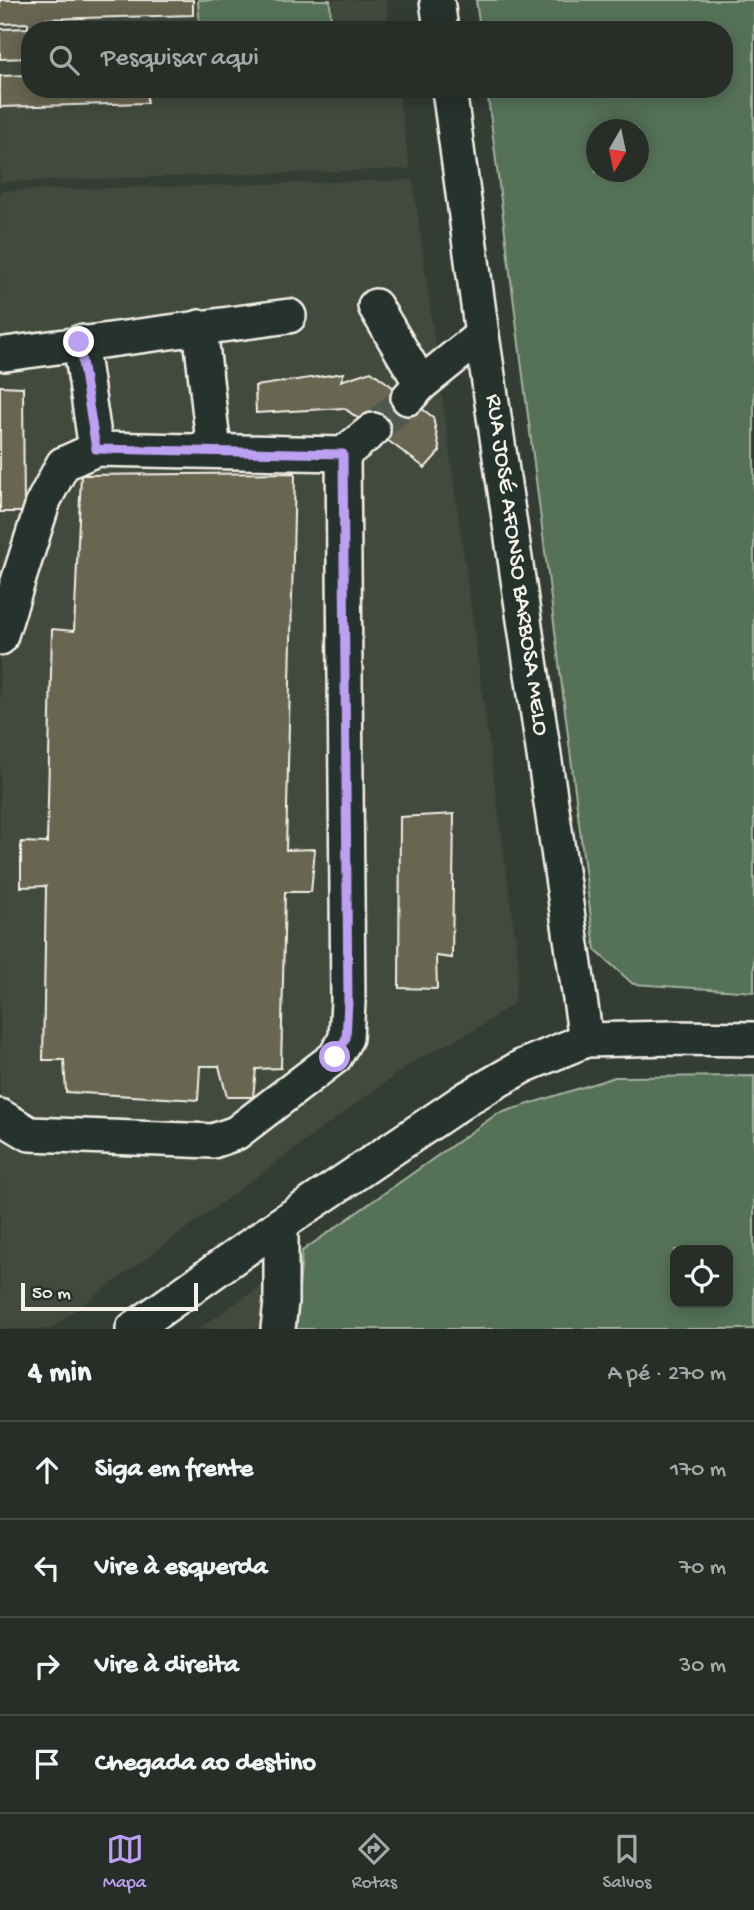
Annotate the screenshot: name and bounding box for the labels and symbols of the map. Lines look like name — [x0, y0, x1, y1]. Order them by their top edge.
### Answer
north arrow — [586, 119, 649, 182]
route end — [63, 326, 94, 357]
street label: RUA JOSÉ AFONSO BARBOSA MELO — [478, 392, 554, 738]
route start — [319, 1041, 350, 1072]
scale bar — [21, 1280, 198, 1312]

